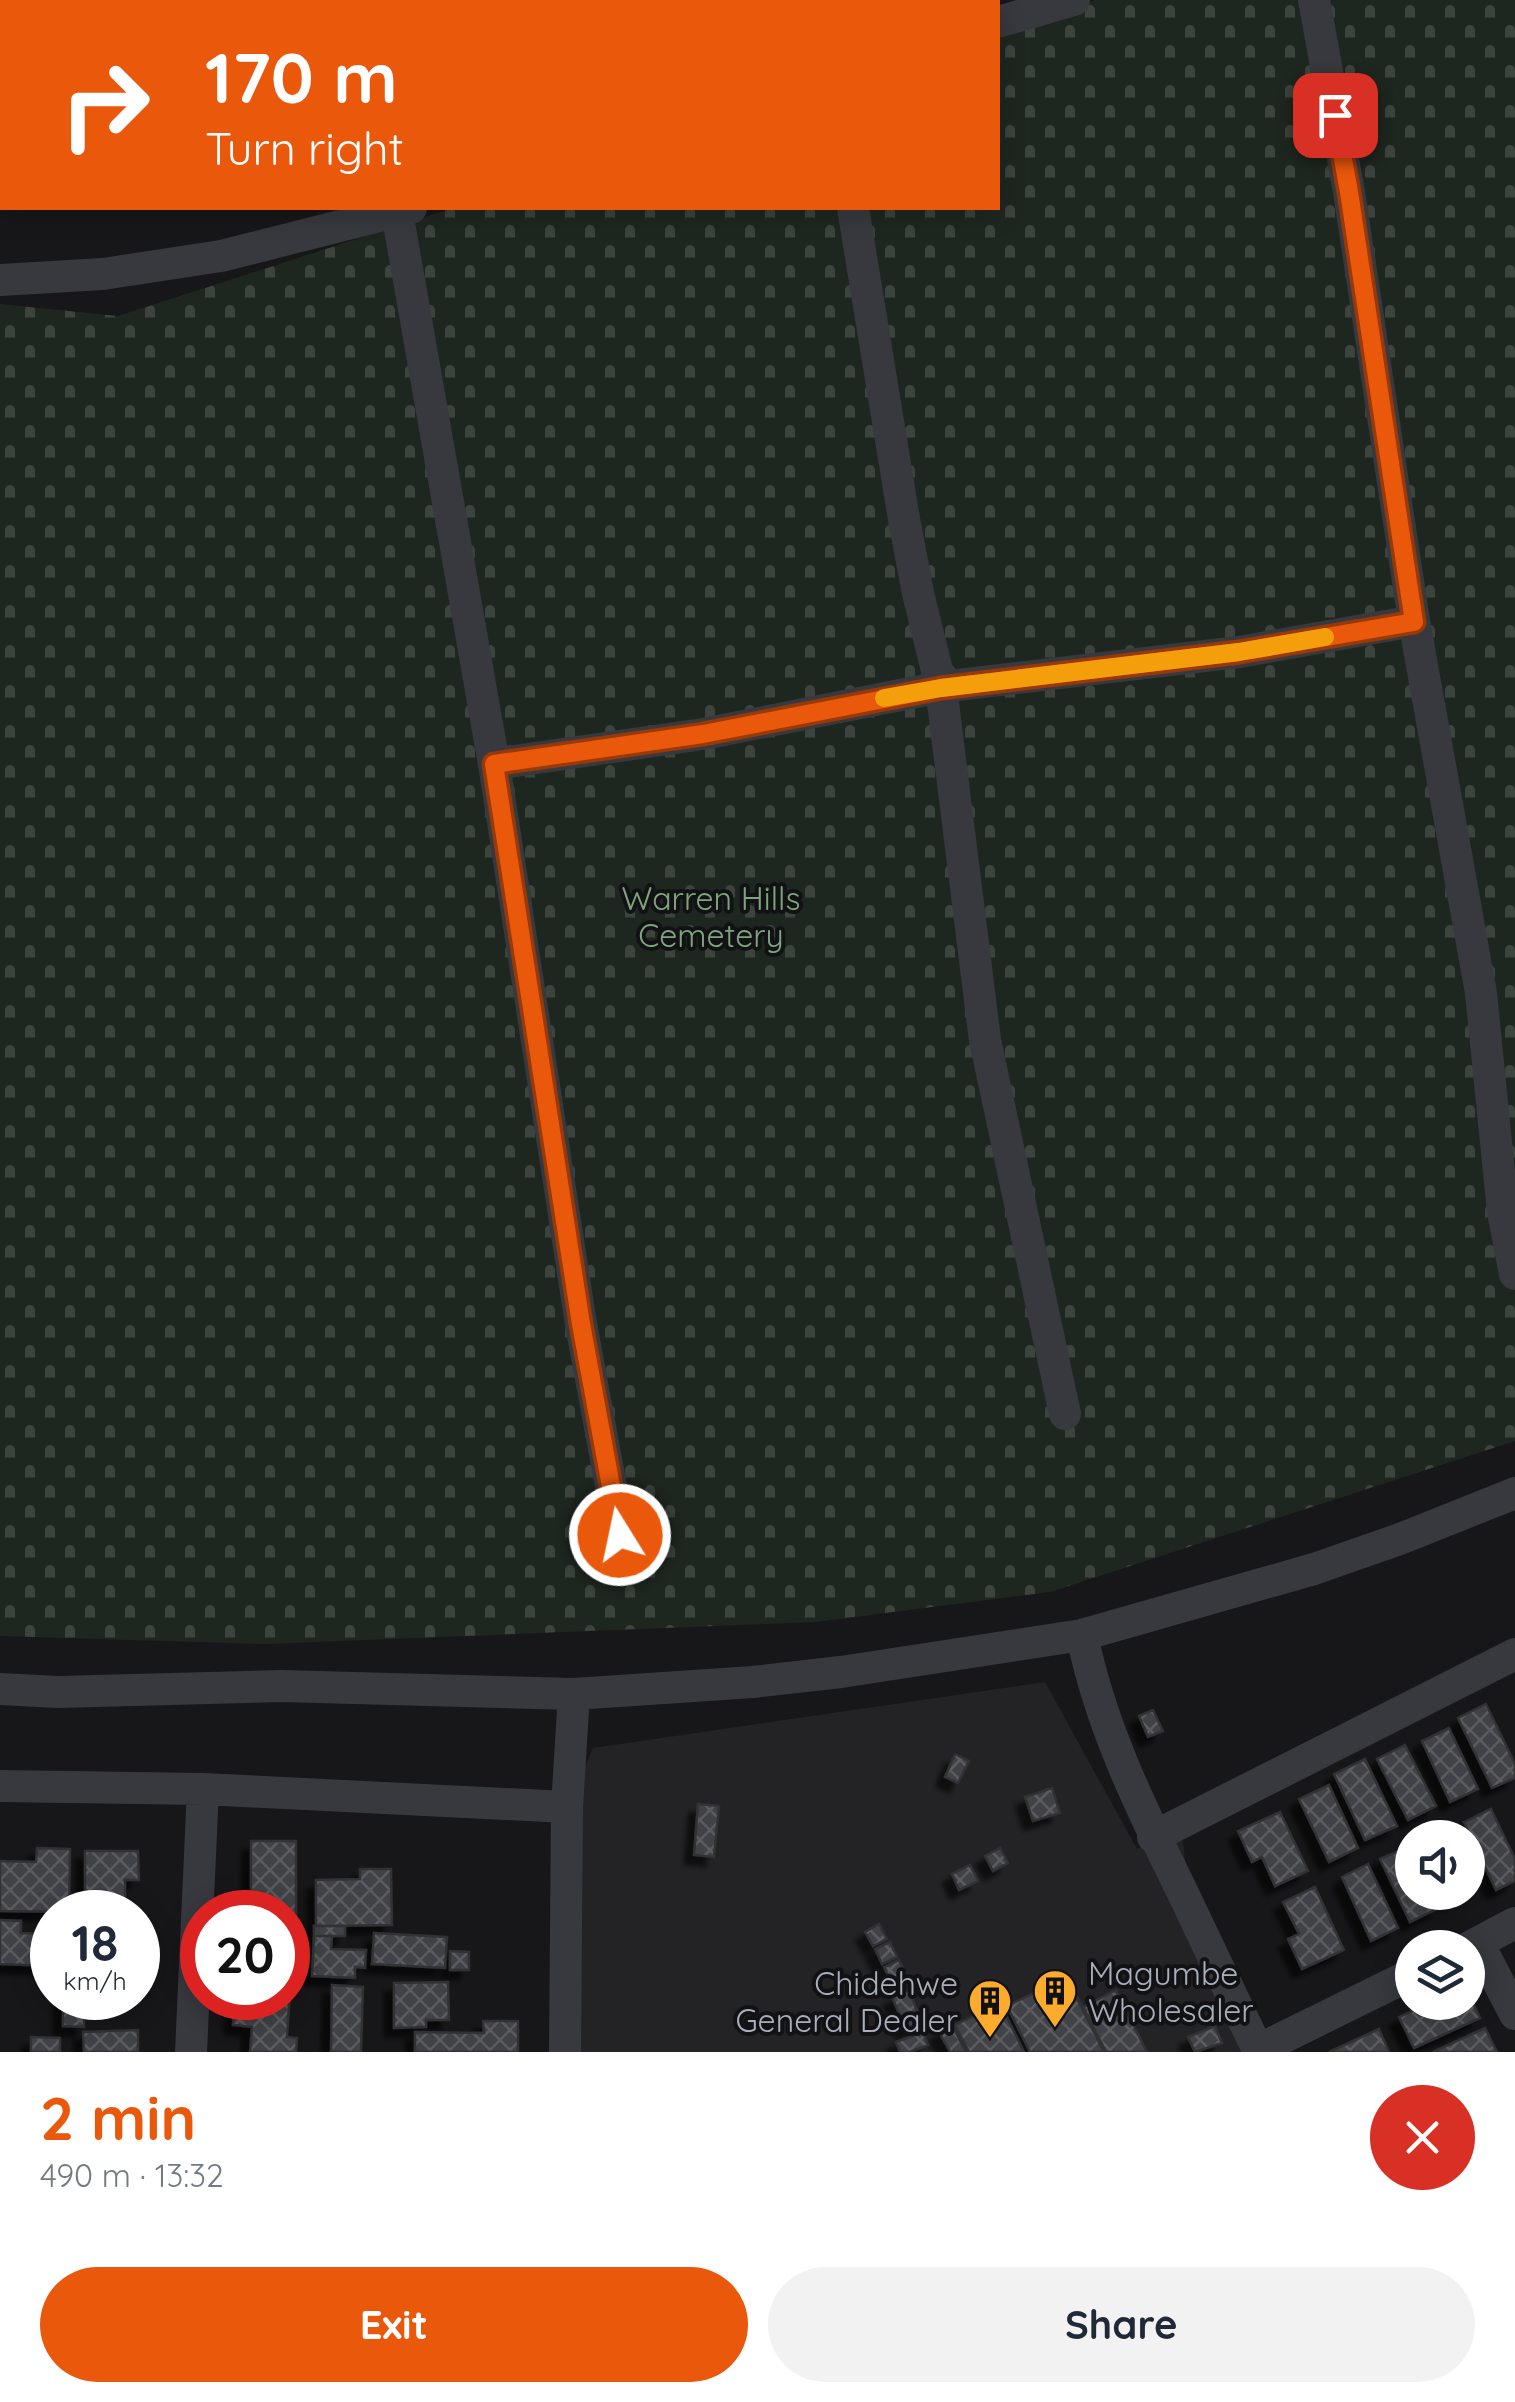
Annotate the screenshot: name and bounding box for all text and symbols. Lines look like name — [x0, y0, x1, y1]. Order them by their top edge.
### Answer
text: 170 m — [205, 33, 398, 121]
icon: right — [40, 40, 170, 170]
pin — [1293, 73, 1378, 158]
icon: arrive — [1308, 88, 1363, 143]
text: Turn right — [205, 120, 404, 176]
park label: Warren Hills Cemetery — [622, 878, 800, 955]
position arrow — [568, 1483, 672, 1587]
map controls — [1395, 1820, 1485, 2020]
button: sound — [1395, 1820, 1485, 1910]
speed limit sign: 20 — [180, 1890, 310, 2020]
text: 18 — [72, 1911, 118, 1974]
button: layers — [1395, 1930, 1485, 2020]
place label: Magumbe Wholesaler — [1088, 1953, 1254, 2030]
place label: Chidehwe General Dealer — [735, 1963, 958, 2040]
text: km/h — [63, 1965, 127, 1996]
building icon: Magumbe Wholesaler — [1032, 1968, 1078, 2029]
building icon: Chidehwe General Dealer — [967, 1978, 1013, 2039]
text: 2 min — [40, 2080, 196, 2155]
button: close — [1370, 2085, 1475, 2190]
text: 490 m · 13:32 — [40, 2155, 224, 2195]
button: Exit — [40, 2267, 748, 2382]
button: Share — [768, 2267, 1475, 2382]

